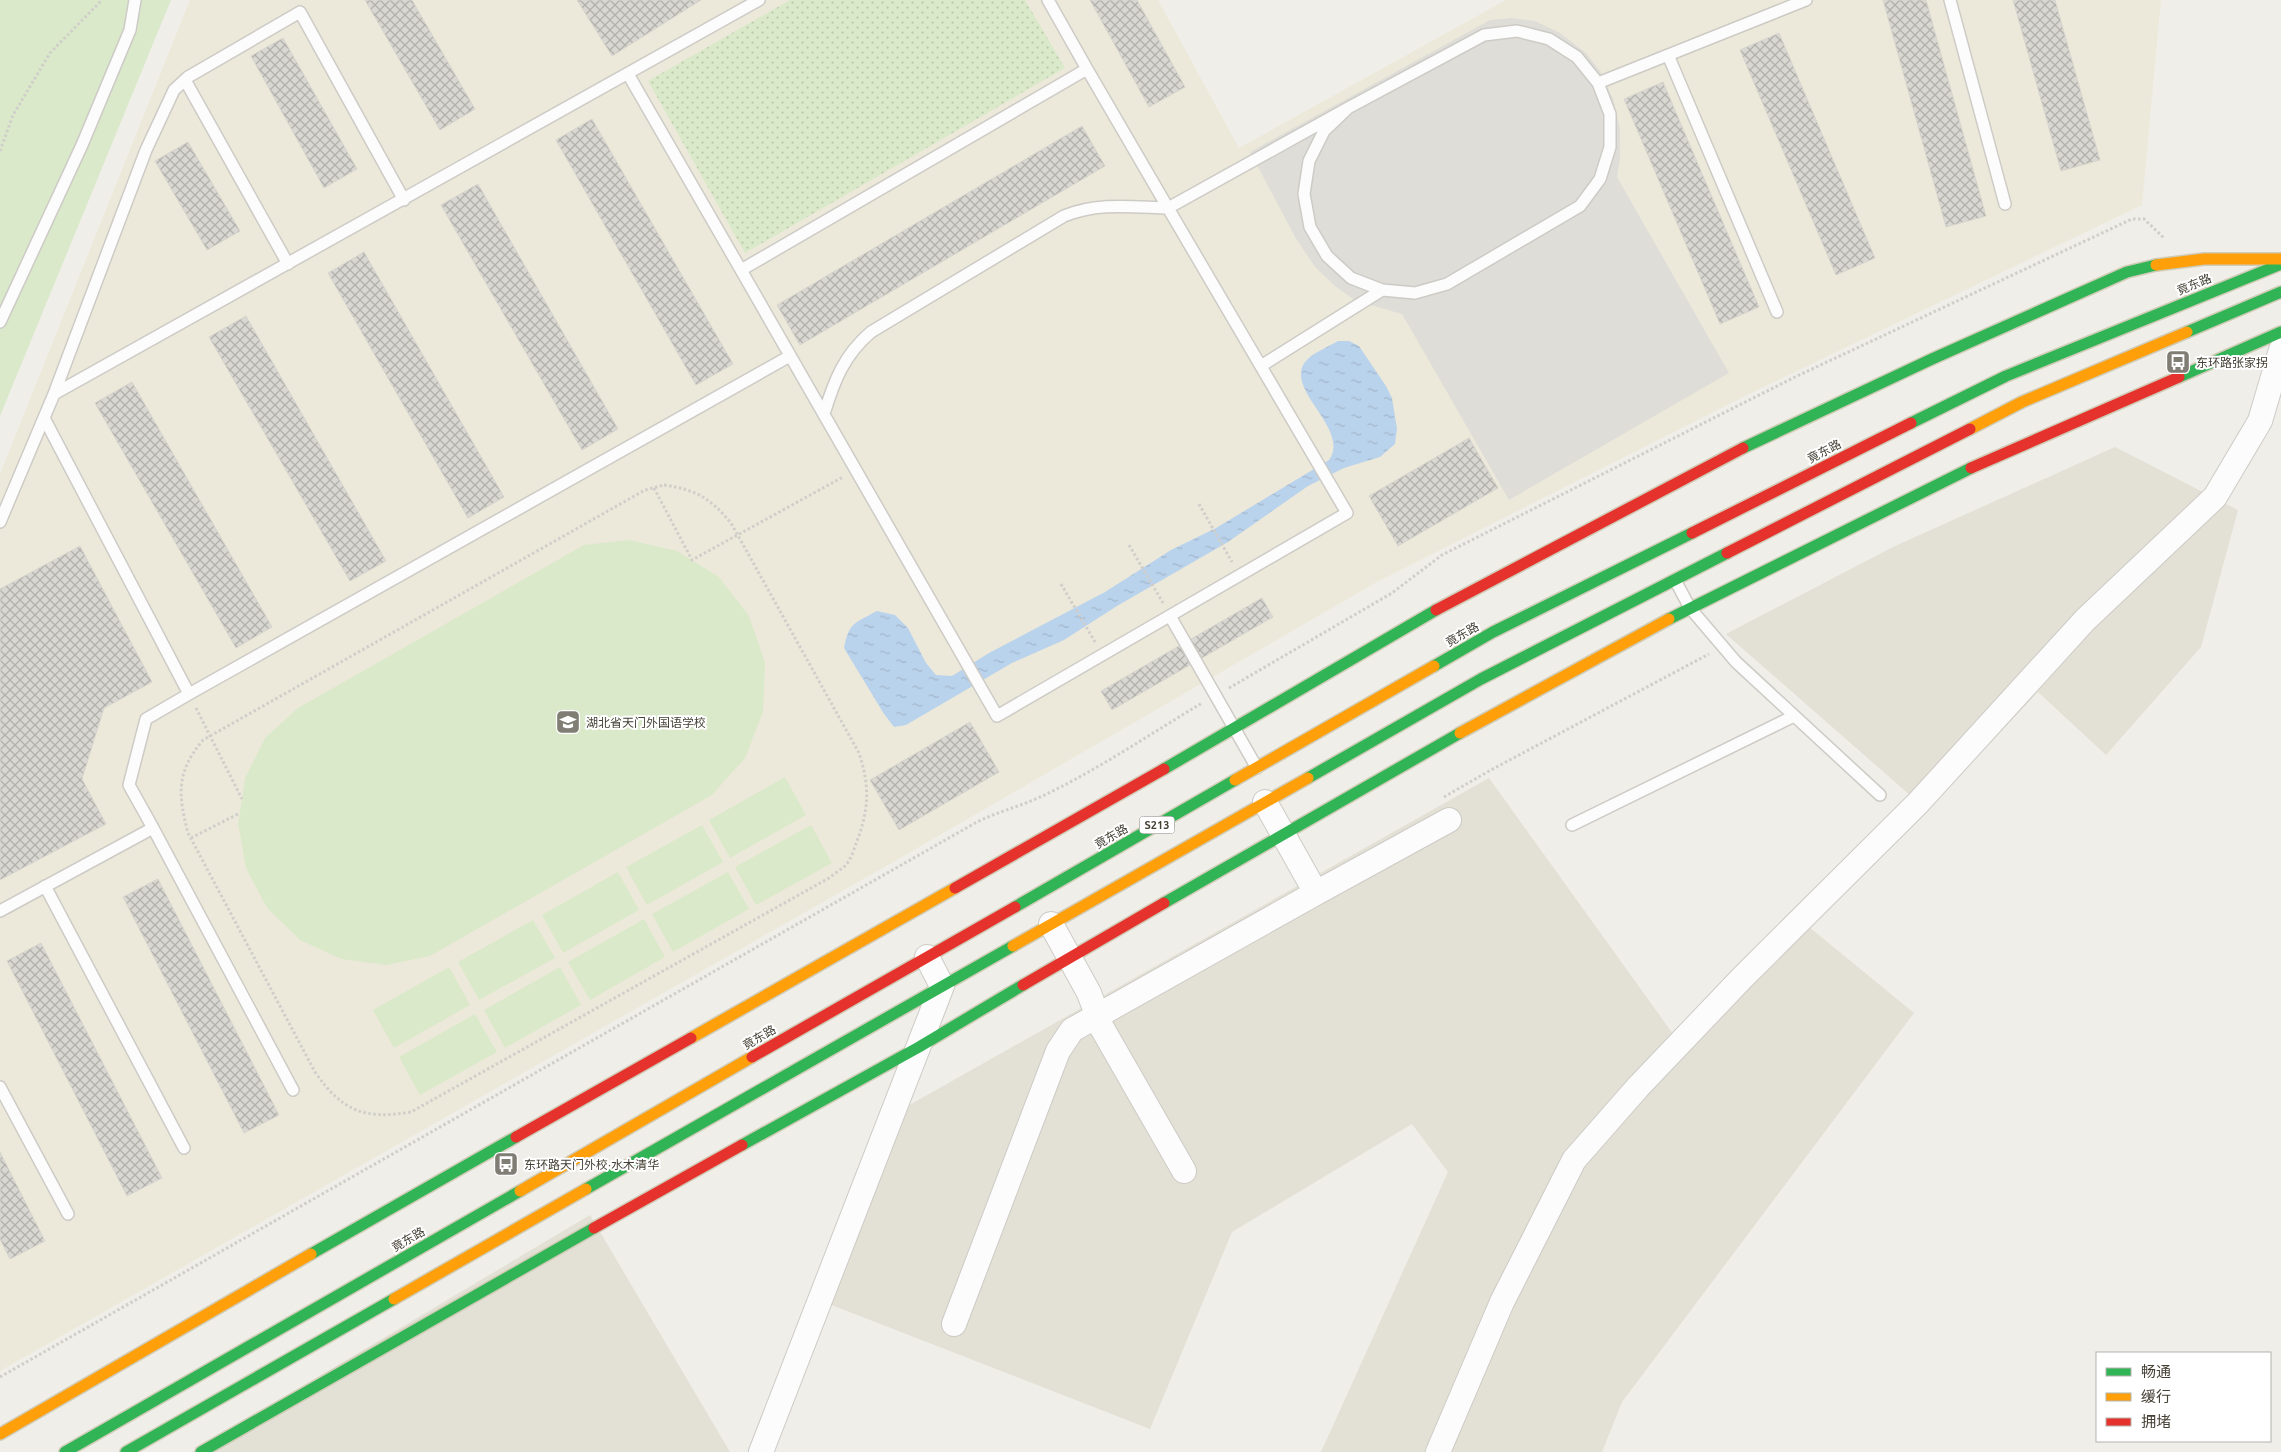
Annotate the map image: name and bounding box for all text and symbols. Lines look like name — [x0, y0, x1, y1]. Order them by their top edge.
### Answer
street label: 竟东路 — [2175, 271, 2213, 297]
bus stop icon: 东环路张家拐 — [2165, 349, 2191, 375]
place label: 东环路张家拐 — [2196, 356, 2268, 369]
street label: 竟东路 — [1805, 437, 1843, 465]
street label: 竟东路 — [1443, 619, 1481, 649]
school or university icon: 湖北省天门外国语学校 — [555, 709, 581, 735]
place label: 湖北省天门外国语学校 — [586, 716, 706, 729]
road number: S213 — [1140, 816, 1174, 834]
street label: 竟东路 — [1092, 821, 1130, 851]
street label: 竟东路 — [740, 1022, 778, 1052]
bus stop icon: 东环路天门外校·水木清华 — [493, 1151, 519, 1177]
place label: 东环路天门外校·水木清华 — [524, 1158, 659, 1171]
street label: 竟东路 — [389, 1224, 427, 1254]
legend — [2096, 1352, 2271, 1442]
text: 畅通 — [2141, 1363, 2171, 1380]
text: 缓行 — [2141, 1388, 2171, 1405]
text: 拥堵 — [2141, 1413, 2171, 1430]

